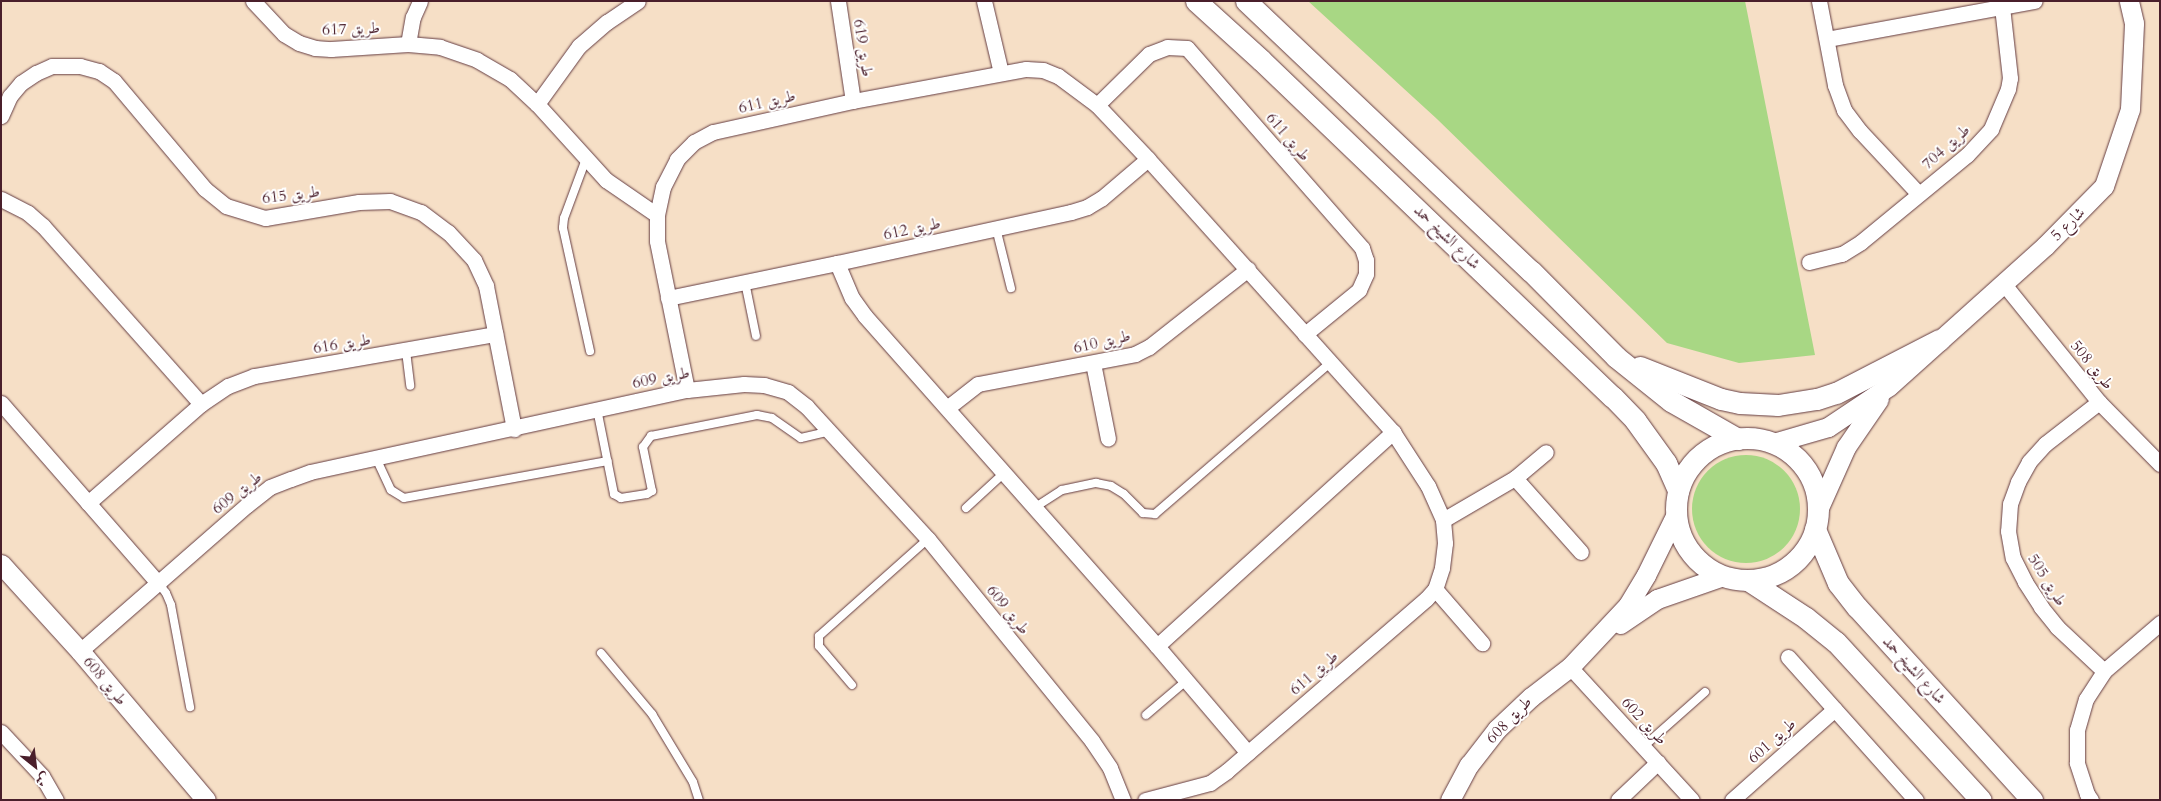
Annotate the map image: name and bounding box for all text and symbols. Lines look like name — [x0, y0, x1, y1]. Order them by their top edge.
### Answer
street label: طريق 617 — [322, 18, 380, 40]
street label: طريق 619 — [849, 18, 877, 78]
street label: طريق 611 — [737, 86, 797, 118]
street label: طريق 611 — [1262, 109, 1314, 165]
street label: طريق 704 — [1918, 120, 1974, 174]
street label: طريق 615 — [261, 182, 321, 208]
street label: شارع الشيخ حمد — [1410, 201, 1484, 273]
street label: شارع 5 — [2047, 203, 2089, 245]
street label: طريق 612 — [882, 214, 942, 244]
street label: طريق 610 — [1072, 326, 1132, 358]
street label: طريق 616 — [312, 330, 372, 358]
street label: طريق 508 — [2066, 336, 2118, 394]
street label: طريق 609 — [631, 363, 691, 393]
street label: طريق 609 — [208, 468, 266, 518]
street label: طريق 505 — [2023, 550, 2071, 610]
street label: طريق 609 — [982, 581, 1034, 639]
street label: شارع الشيخ حمد — [1878, 632, 1950, 708]
street label: طريق 611 — [1286, 647, 1342, 699]
street label: طريق 608 — [79, 653, 131, 709]
street label: طريق 608 — [1482, 692, 1536, 748]
street label: طريق 602 — [1617, 693, 1671, 749]
street label: طريق 601 — [1744, 714, 1800, 768]
north arrow — [10, 741, 60, 791]
text: ش — [32, 768, 53, 791]

